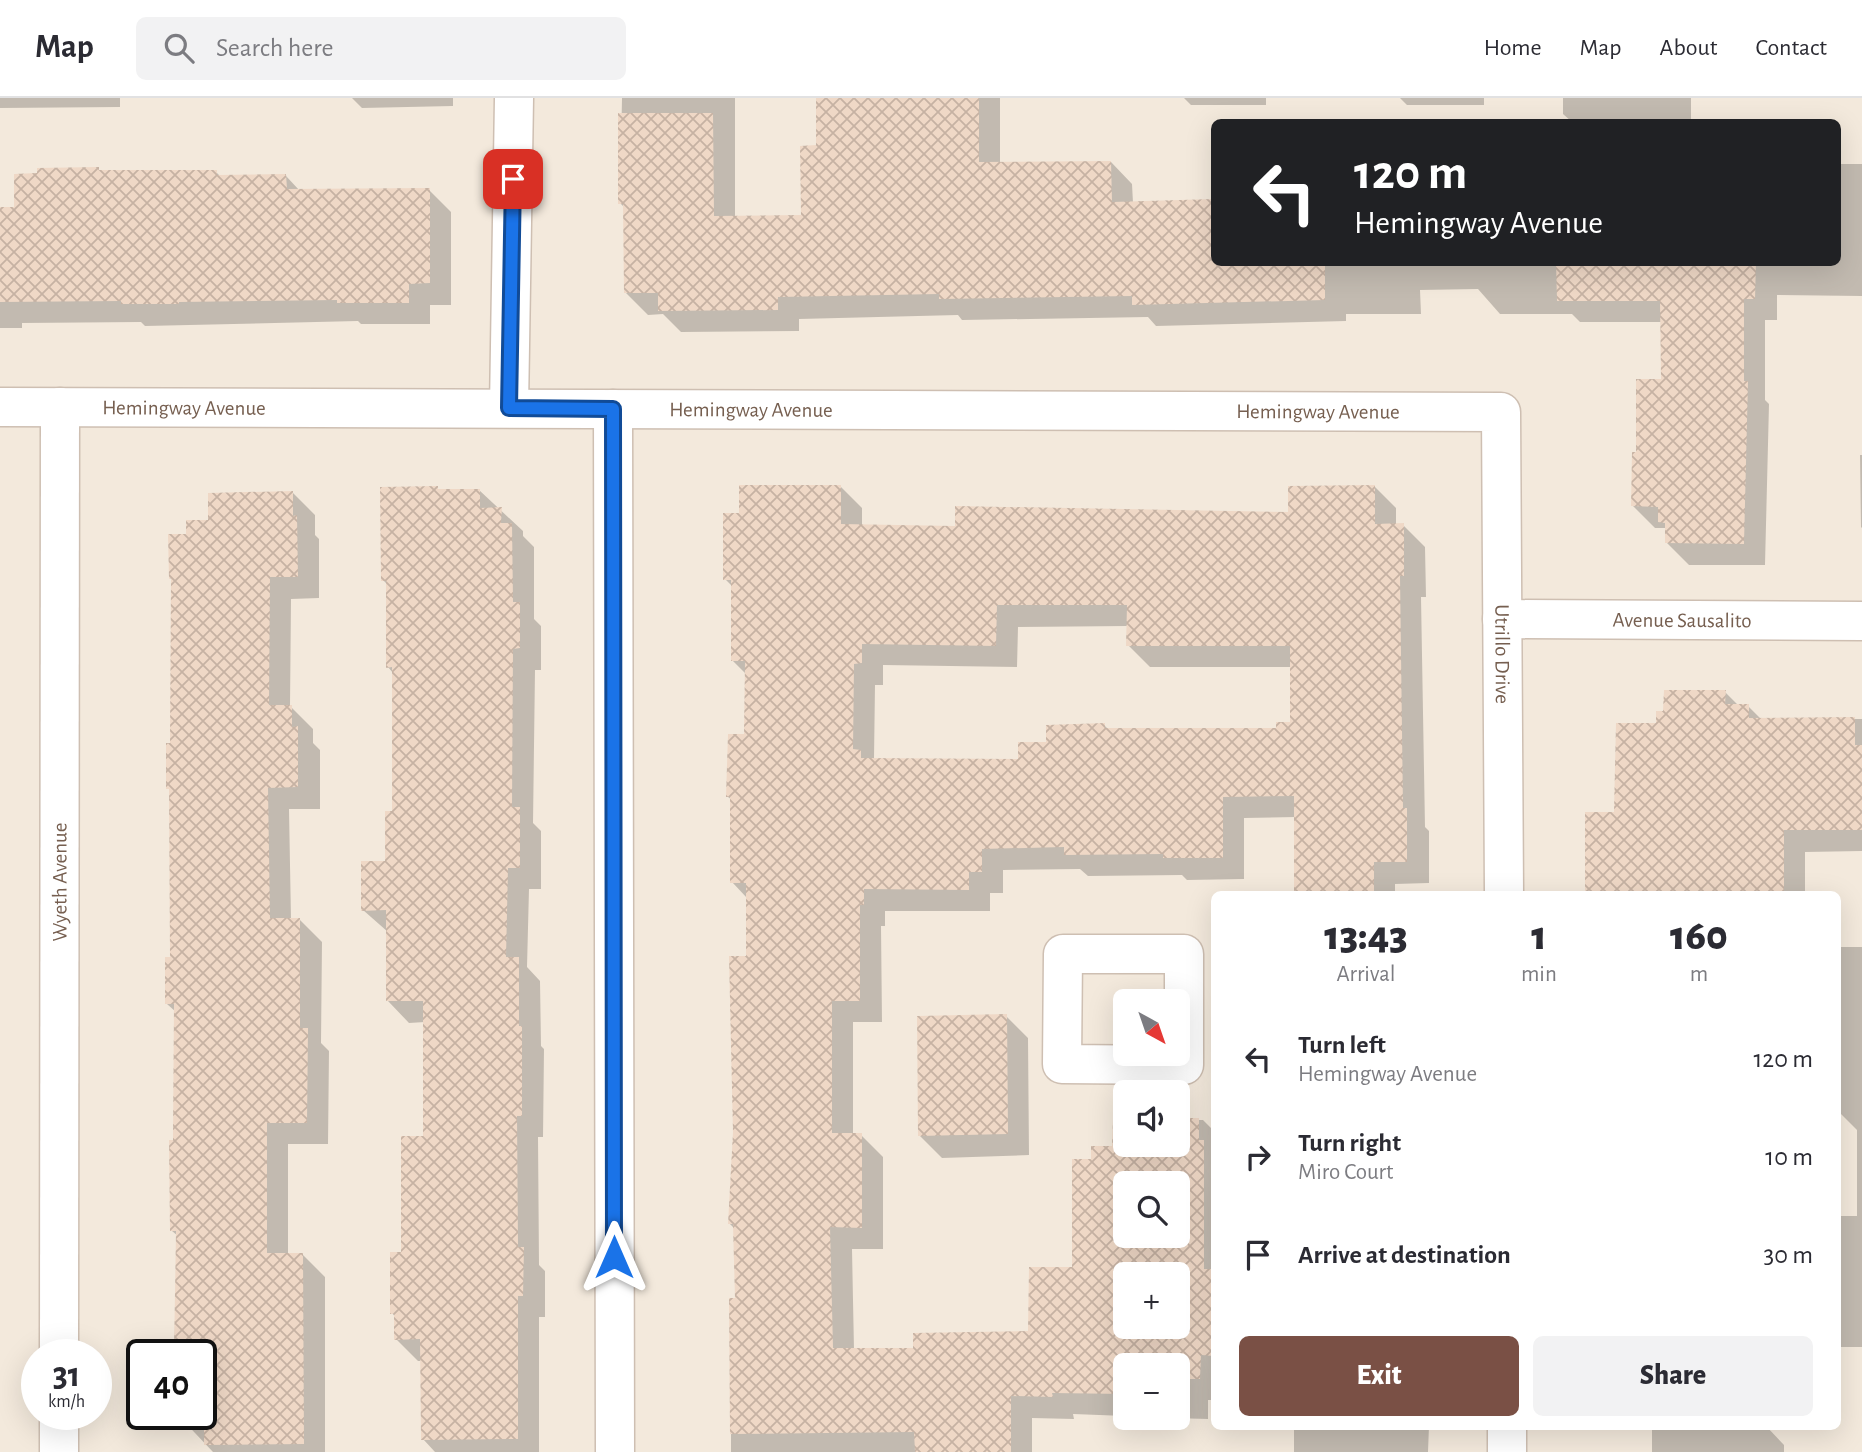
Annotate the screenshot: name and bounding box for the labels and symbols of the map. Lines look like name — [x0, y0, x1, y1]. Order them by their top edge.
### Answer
pin — [483, 149, 543, 209]
street label: Hemingway Avenue — [102, 397, 266, 418]
street label: Hemingway Avenue — [669, 399, 833, 420]
street label: Hemingway Avenue — [1236, 401, 1400, 422]
street label: Utrillo Drive — [1492, 604, 1513, 704]
street label: Avenue Sausalito — [1612, 609, 1752, 631]
street label: Wyeth Avenue — [49, 822, 70, 942]
north arrow — [1113, 989, 1190, 1066]
position arrow — [577, 1220, 651, 1294]
speed limit sign: 40 — [126, 1339, 217, 1430]

